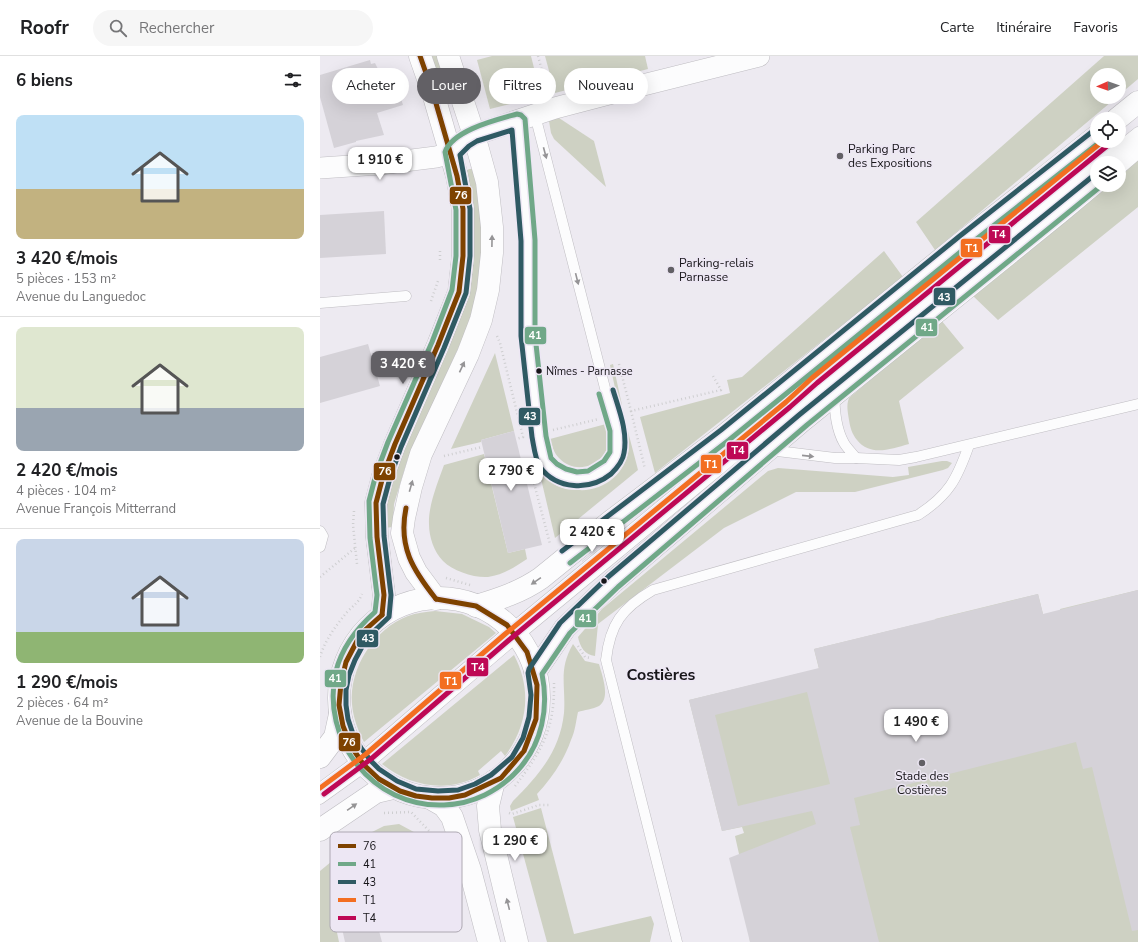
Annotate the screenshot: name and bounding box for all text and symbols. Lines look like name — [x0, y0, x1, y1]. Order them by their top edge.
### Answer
search box — [93, 10, 373, 46]
text: Roofr — [20, 15, 69, 41]
icon: search — [107, 17, 129, 39]
text: Rechercher — [139, 18, 214, 38]
text: Carte — [940, 18, 974, 37]
text: Itinéraire — [996, 18, 1051, 37]
text: Favoris — [1073, 18, 1118, 37]
chip: Acheter — [332, 68, 409, 104]
chip: Louer — [417, 68, 481, 104]
chip: Filtres — [489, 68, 556, 104]
chip: Nouveau — [564, 68, 648, 104]
north arrow — [1090, 68, 1126, 104]
map controls — [1090, 68, 1126, 192]
text: 6 biens — [16, 69, 73, 92]
icon: filters — [282, 69, 304, 91]
button: locate — [1090, 112, 1126, 148]
icon: home — [124, 141, 196, 213]
place label: Parking Parc des Expositions — [848, 141, 932, 171]
pin: 1 910 € — [343, 147, 417, 181]
one-way arrow — [542, 147, 548, 159]
text: 1 910 € — [357, 151, 403, 169]
marker: Parking Parc des Expositions — [835, 151, 845, 161]
button: layers — [1090, 156, 1126, 192]
line badge: 76 — [449, 186, 472, 205]
text: 76 — [454, 188, 468, 203]
line badge: T4 — [988, 225, 1011, 244]
text: T4 — [992, 227, 1006, 242]
one-way arrow — [489, 234, 495, 247]
line badge: T1 — [960, 238, 983, 258]
text: T1 — [965, 241, 979, 256]
text: 3 420 €/mois — [16, 247, 118, 270]
place label: Parking-relais Parnasse — [679, 255, 754, 285]
marker: Parking-relais Parnasse — [666, 265, 676, 275]
text: 5 pièces · 153 m² — [16, 270, 116, 288]
one-way arrow — [574, 273, 580, 285]
line badge: 43 — [933, 287, 956, 306]
text: Avenue du Languedoc — [16, 288, 146, 306]
text: 43 — [937, 290, 951, 305]
line badge: 41 — [915, 318, 938, 337]
text: 41 — [920, 320, 934, 335]
line badge: 41 — [524, 326, 547, 345]
text: 41 — [528, 328, 542, 343]
pin: 3 420 € — [366, 351, 440, 385]
icon: home — [124, 353, 196, 425]
text: 3 420 € — [380, 355, 426, 373]
one-way arrow — [459, 361, 465, 372]
place label: Nîmes - Parnasse — [546, 364, 633, 379]
marker: Nîmes - Parnasse — [534, 366, 544, 376]
line badge: 43 — [518, 407, 541, 426]
text: 43 — [523, 409, 537, 424]
line badge: T4 — [726, 441, 749, 460]
text: T4 — [731, 443, 745, 458]
unlabelled marker — [392, 452, 402, 462]
one-way arrow — [802, 452, 814, 459]
line badge: T1 — [700, 454, 722, 474]
text: T1 — [704, 457, 718, 472]
pin: 2 790 € — [474, 458, 548, 492]
text: 2 420 €/mois — [16, 459, 118, 482]
line badge: 76 — [373, 462, 396, 481]
text: 2 790 € — [488, 462, 534, 480]
text: 76 — [378, 464, 392, 479]
one-way arrow — [409, 480, 415, 492]
text: 4 pièces · 104 m² — [16, 482, 116, 500]
text: Avenue François Mitterrand — [16, 500, 176, 518]
pin: 2 420 € — [555, 519, 629, 553]
text: 2 420 € — [569, 523, 615, 541]
icon: home — [124, 565, 196, 637]
unlabelled marker — [599, 576, 609, 586]
one-way arrow — [530, 577, 541, 585]
line badge: 41 — [574, 609, 597, 628]
text: 41 — [578, 611, 592, 626]
line badge: 43 — [356, 629, 379, 648]
text: 43 — [361, 631, 375, 646]
line badge: T4 — [466, 657, 489, 677]
text: T4 — [471, 660, 485, 675]
district label: Costières — [627, 664, 696, 686]
line badge: 41 — [324, 669, 347, 688]
text: 1 290 €/mois — [16, 671, 118, 694]
text: 41 — [328, 671, 342, 686]
line badge: T1 — [439, 671, 462, 690]
text: T1 — [444, 674, 458, 689]
text: 2 pièces · 64 m² — [16, 694, 108, 712]
pin: 1 490 € — [879, 709, 953, 743]
text: Avenue de la Bouvine — [16, 712, 143, 730]
text: 1 490 € — [893, 713, 939, 731]
line badge: 76 — [338, 732, 361, 752]
text: 76 — [342, 735, 356, 750]
marker: Stade des Costières — [917, 758, 927, 768]
place label: Stade des Costières — [895, 768, 949, 798]
one-way arrow — [347, 803, 357, 811]
pin: 1 290 € — [478, 828, 552, 862]
legend — [330, 832, 462, 932]
text: 1 290 € — [492, 832, 538, 850]
text: 76 — [363, 839, 377, 854]
text: 41 — [363, 857, 376, 872]
text: 43 — [363, 875, 376, 890]
text: T1 — [363, 893, 376, 908]
one-way arrow — [504, 898, 510, 910]
text: T4 — [363, 911, 377, 926]

